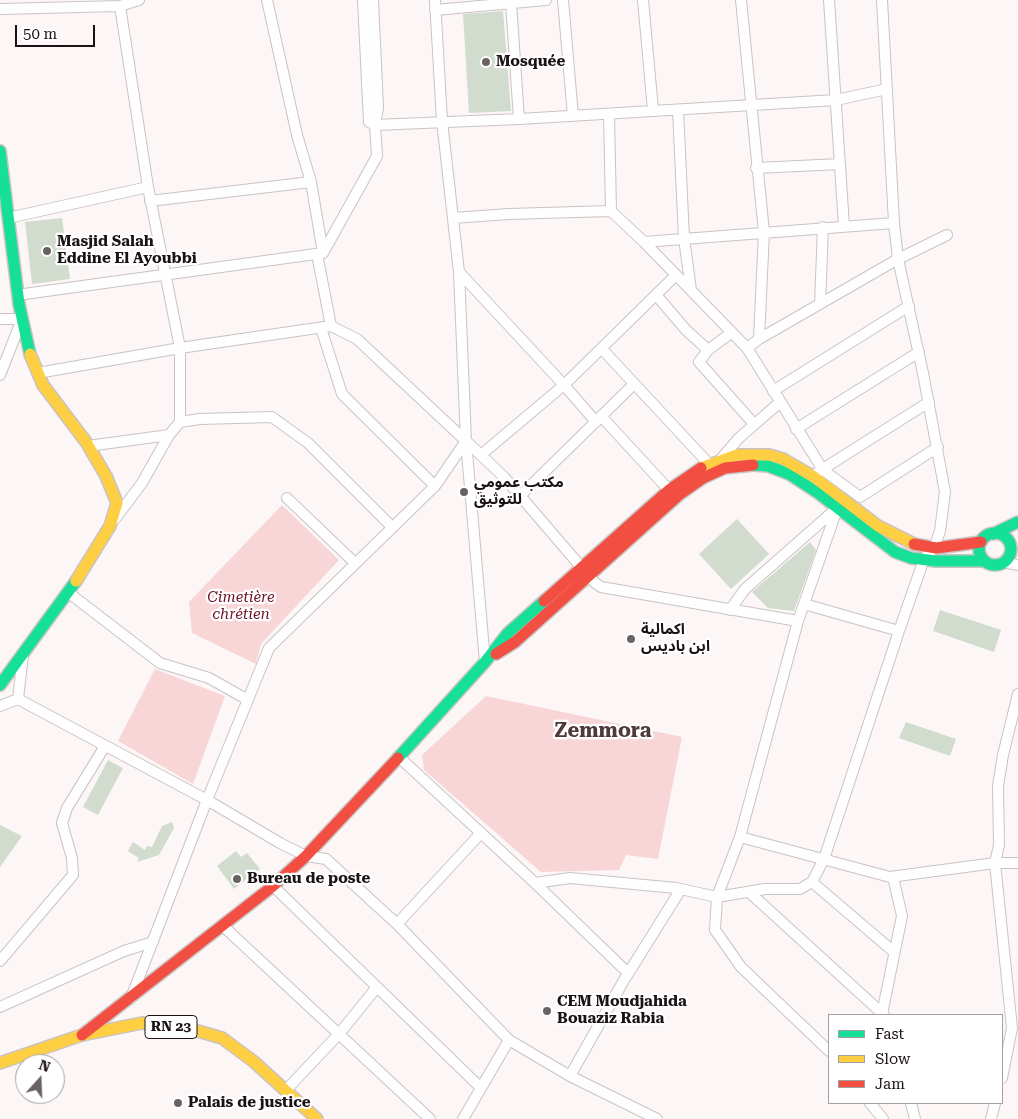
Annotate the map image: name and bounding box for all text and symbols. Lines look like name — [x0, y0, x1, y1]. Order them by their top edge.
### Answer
scale bar — [18, 15, 98, 47]
text: 50 m — [23, 25, 57, 43]
place label: Mosquée — [496, 53, 565, 71]
marker: Mosquée — [480, 56, 492, 68]
place label: Masjid Salah Eddine El Ayoubbi — [57, 233, 197, 268]
marker: Masjid Salah Eddine El Ayoubbi — [41, 245, 53, 257]
place label: مكتب عمومي للتوثيق — [474, 474, 564, 509]
marker: مكتب عمومي للتوثيق — [458, 486, 470, 498]
park label: Cimetière chrétien — [207, 589, 275, 624]
place label: اكمالية ابن باديس — [641, 621, 710, 656]
marker: اكمالية ابن باديس — [625, 633, 637, 645]
district label: Zemmora — [555, 719, 651, 743]
place label: Bureau de poste — [247, 870, 370, 888]
marker: Bureau de poste — [231, 873, 243, 885]
place label: CEM Moudjahida Bouaziz Rabia — [557, 993, 687, 1028]
marker: CEM Moudjahida Bouaziz Rabia — [541, 1005, 553, 1017]
legend — [828, 1014, 1003, 1104]
road number: RN 23 — [145, 1016, 197, 1038]
text: Fast — [875, 1025, 904, 1043]
text: Slow — [875, 1050, 910, 1068]
north arrow — [15, 1054, 65, 1104]
text: N — [37, 1056, 53, 1075]
text: Jam — [875, 1075, 905, 1093]
place label: Palais de justice — [188, 1094, 311, 1112]
marker: Palais de justice — [172, 1097, 184, 1109]

